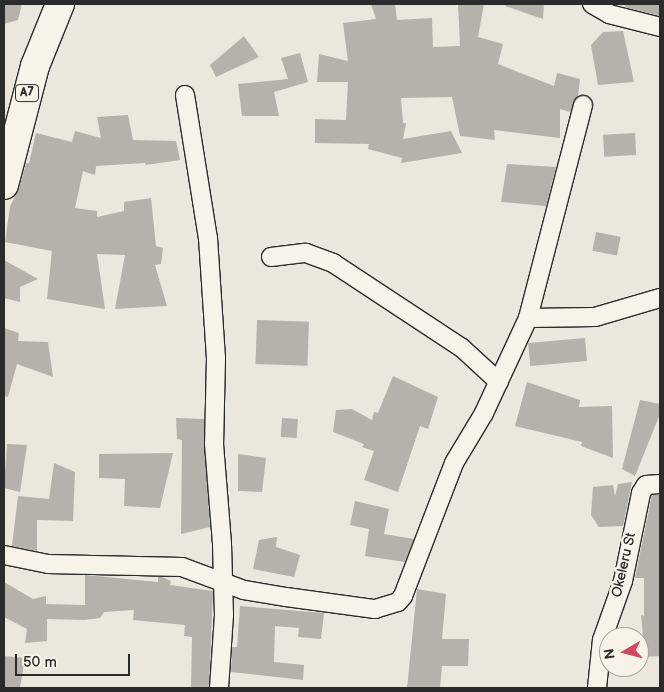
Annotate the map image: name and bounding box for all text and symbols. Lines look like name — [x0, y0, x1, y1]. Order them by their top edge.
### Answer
road number: A7 — [15, 84, 40, 102]
street label: Okeleru St — [608, 531, 640, 599]
north arrow — [599, 627, 649, 677]
scale bar — [18, 644, 132, 676]
text: N — [600, 648, 619, 660]
text: 50 m — [23, 653, 57, 672]

